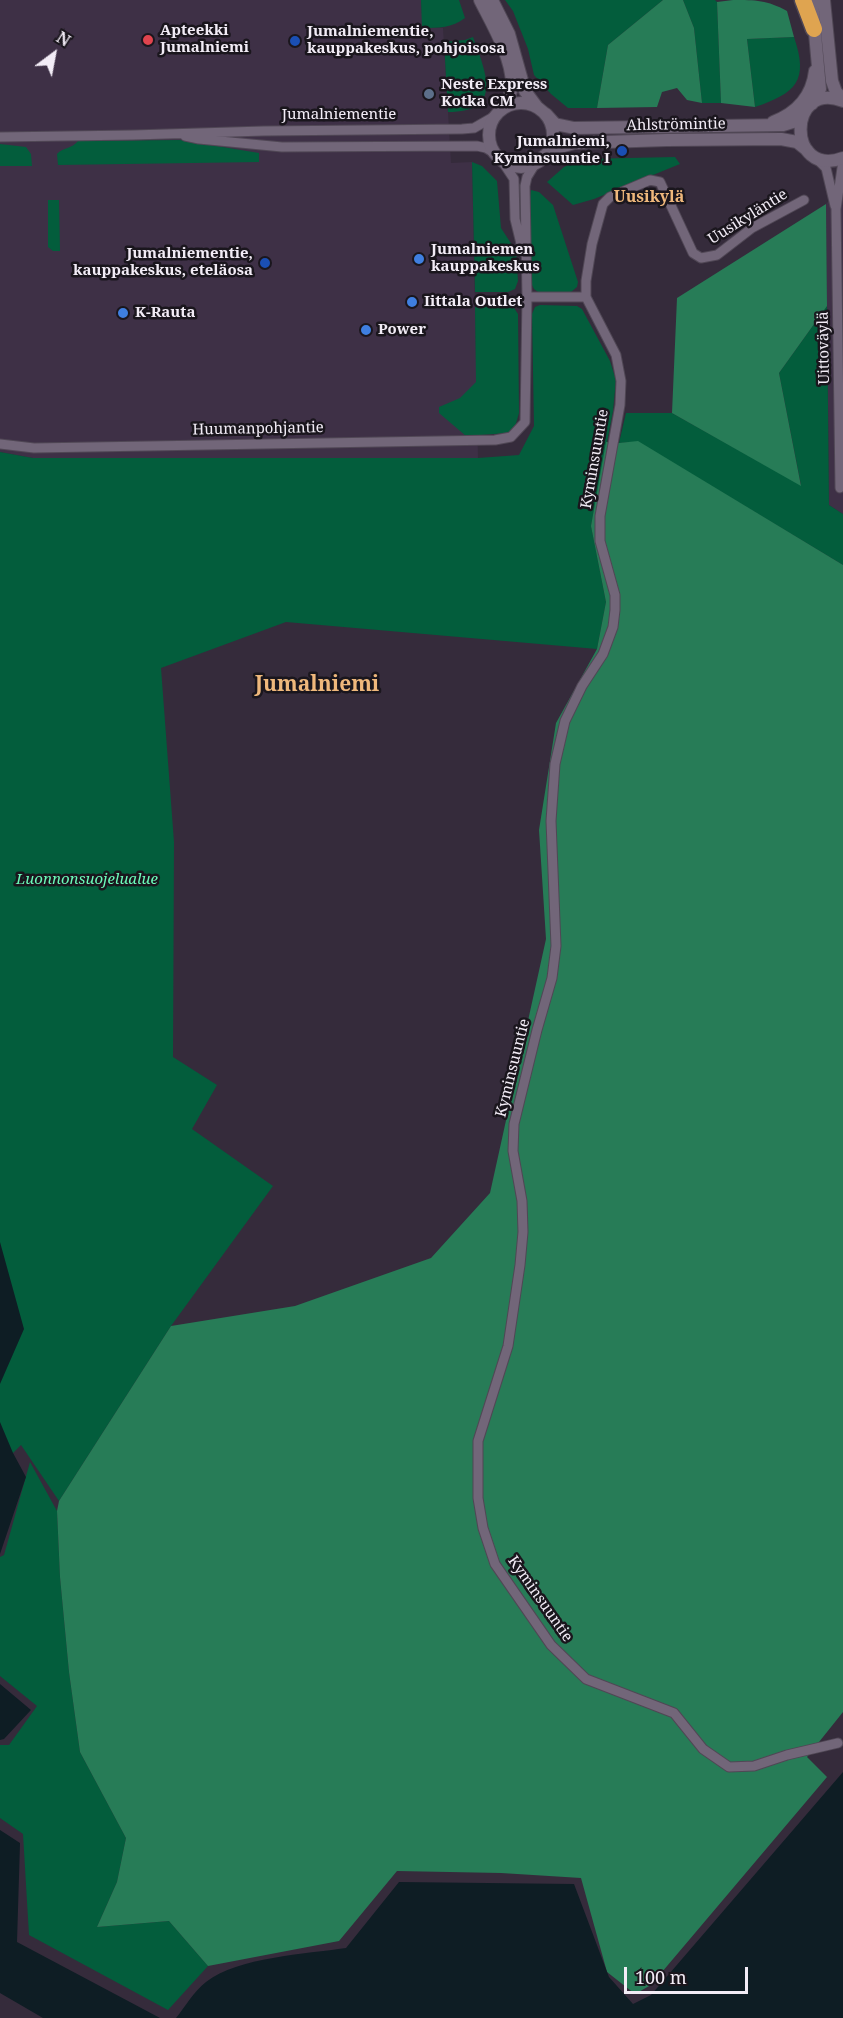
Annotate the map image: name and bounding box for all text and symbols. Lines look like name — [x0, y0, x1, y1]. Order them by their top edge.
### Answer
place label: Apteekki Jumalniemi — [160, 22, 249, 57]
place label: Jumalniementie, kauppakeskus, pohjoisosa — [307, 23, 505, 58]
north arrow — [24, 24, 84, 84]
text: N — [52, 26, 75, 51]
marker: Apteekki Jumalniemi — [141, 33, 155, 47]
marker: Jumalniementie, kauppakeskus, pohjoisosa — [288, 34, 302, 48]
place label: Neste Express Kotka CM — [441, 76, 547, 111]
marker: Neste Express Kotka CM — [422, 87, 436, 101]
street label: Jumalniementie — [282, 106, 396, 124]
street label: Ahlströmintie — [626, 115, 726, 135]
place label: Jumalniemi, Kyminsuuntie I — [494, 133, 610, 168]
marker: Jumalniemi, Kyminsuuntie I — [615, 144, 629, 158]
street label: Uusikyläntie — [705, 186, 791, 248]
district label: Uusikylä — [614, 187, 684, 207]
place label: Jumalniemen kauppakeskus — [431, 241, 540, 276]
place label: Jumalniementie, kauppakeskus, eteläosa — [73, 245, 253, 280]
marker: Jumalniemen kauppakeskus — [412, 252, 426, 266]
marker: Jumalniementie, kauppakeskus, eteläosa — [258, 256, 272, 270]
place label: Iittala Outlet — [424, 293, 522, 311]
marker: Iittala Outlet — [405, 295, 419, 309]
place label: K-Rauta — [135, 304, 195, 322]
marker: K-Rauta — [116, 306, 130, 320]
street label: Uittoväylä — [814, 311, 834, 385]
place label: Power — [378, 321, 426, 339]
marker: Power — [359, 323, 373, 337]
street label: Kyminsuuntie — [577, 408, 613, 510]
street label: Huumanpohjantie — [192, 419, 324, 439]
district label: Jumalniemi — [255, 672, 379, 698]
park label: Luonnonsuojelualue — [16, 871, 158, 889]
street label: Kyminsuuntie — [492, 1017, 534, 1119]
street label: Kyminsuuntie — [504, 1553, 576, 1645]
scale bar — [627, 1955, 752, 1993]
text: 100 m — [635, 1965, 687, 1989]

